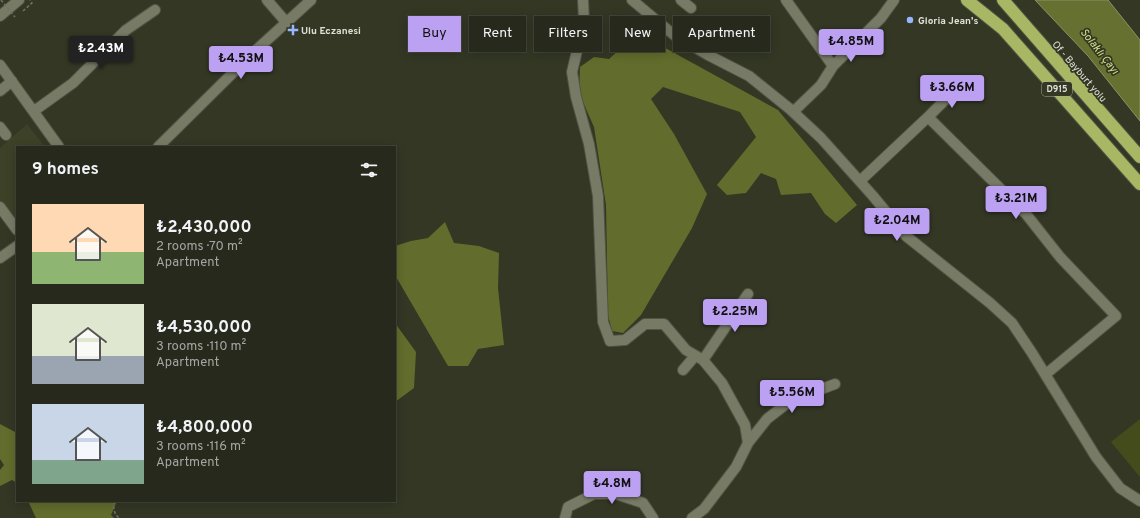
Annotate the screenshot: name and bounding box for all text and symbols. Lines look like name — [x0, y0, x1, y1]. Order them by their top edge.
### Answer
marker: Gloria Jean's — [905, 15, 915, 25]
place label: Gloria Jean's — [918, 15, 978, 28]
chip: Buy — [408, 16, 461, 52]
chip: Rent — [469, 16, 526, 52]
chip: Filters — [534, 16, 602, 52]
chip: New — [610, 16, 665, 52]
chip: Apartment — [673, 16, 770, 52]
marker: Ulu Eczanesi — [288, 25, 298, 35]
place label: Ulu Eczanesi — [301, 25, 361, 38]
water label: Solaklı Çayı — [1077, 26, 1122, 78]
pin: ₺4.85M — [818, 29, 884, 63]
text: ₺4.85M — [828, 34, 874, 50]
pin: ₺2.43M — [68, 36, 134, 70]
street label: Of - Bayburt yolu — [1049, 39, 1109, 105]
text: ₺2.43M — [78, 41, 124, 57]
pin: ₺4.53M — [208, 46, 274, 80]
text: ₺4.53M — [218, 51, 264, 67]
pin: ₺3.66M — [919, 75, 985, 109]
text: ₺3.66M — [929, 80, 975, 96]
road number: D915 — [1042, 82, 1072, 96]
text: 9 homes — [32, 159, 99, 181]
icon: filters — [358, 159, 380, 181]
pin: ₺3.21M — [983, 186, 1049, 220]
text: ₺3.21M — [995, 191, 1037, 207]
pin: ₺2.04M — [864, 208, 930, 242]
text: ₺2.04M — [873, 213, 921, 229]
text: ₺2,430,000 — [156, 217, 252, 239]
icon: home — [64, 220, 112, 268]
text: 2 rooms · 70 m² — [156, 239, 243, 255]
text: Apartment — [156, 255, 219, 271]
pin: ₺2.25M — [702, 299, 768, 333]
text: ₺2.25M — [712, 304, 758, 320]
text: ₺4,530,000 — [156, 317, 252, 339]
icon: home — [64, 320, 112, 368]
text: 3 rooms · 110 m² — [156, 339, 246, 355]
text: Apartment — [156, 355, 219, 371]
pin: ₺5.56M — [759, 380, 825, 414]
text: ₺5.56M — [769, 385, 815, 401]
text: ₺4,800,000 — [156, 417, 253, 439]
icon: home — [64, 420, 112, 468]
text: 3 rooms · 116 m² — [156, 439, 246, 455]
text: Apartment — [156, 455, 219, 471]
pin: ₺4.8M — [584, 471, 640, 505]
text: ₺4.8M — [593, 476, 631, 492]

